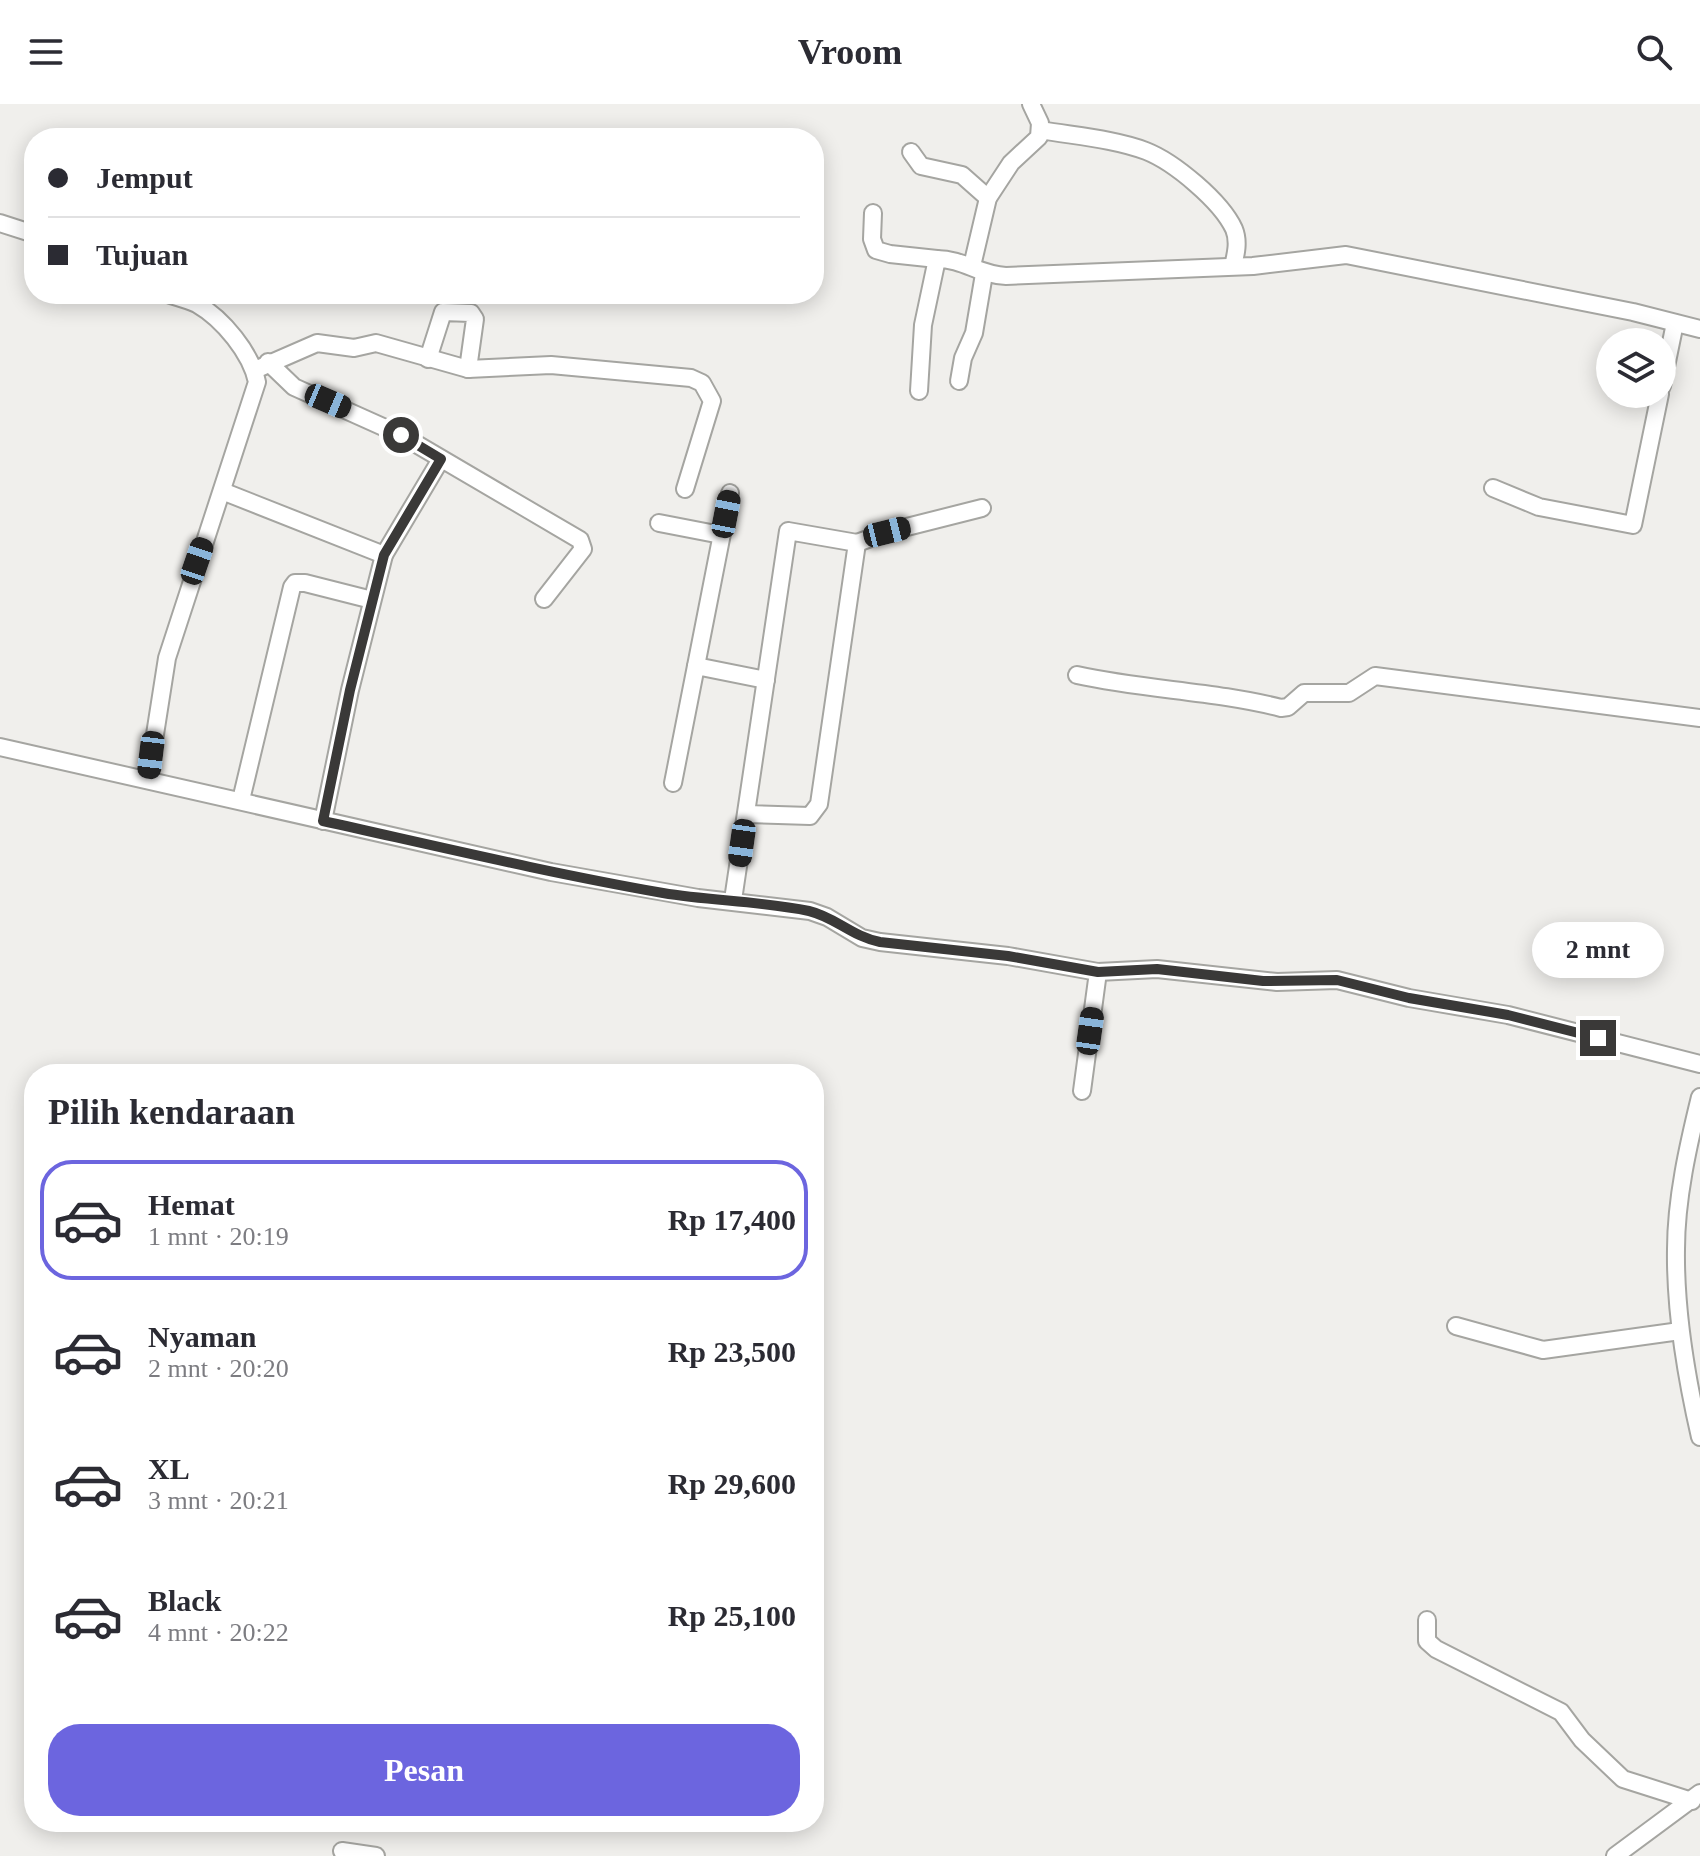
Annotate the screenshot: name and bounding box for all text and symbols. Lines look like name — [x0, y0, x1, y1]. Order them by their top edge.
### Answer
icon: menu — [24, 30, 68, 74]
icon: search — [1632, 30, 1676, 74]
text: Vroom — [798, 32, 902, 72]
text: Jemput — [96, 161, 193, 194]
text: Tujuan — [96, 238, 188, 271]
map controls — [1596, 328, 1676, 408]
button: layers — [1596, 328, 1676, 408]
car — [301, 381, 355, 421]
route start — [383, 417, 419, 453]
car — [710, 488, 742, 540]
car — [861, 515, 913, 549]
car — [178, 534, 216, 588]
car — [136, 730, 166, 780]
car — [727, 818, 757, 868]
callout: 2 mnt — [1532, 922, 1664, 978]
text: 2 mnt — [1566, 935, 1630, 964]
car — [1075, 1006, 1105, 1056]
route end — [1580, 1020, 1616, 1056]
text: Pilih kendaraan — [48, 1092, 295, 1132]
icon: car — [52, 1184, 124, 1256]
text: Hemat — [148, 1188, 235, 1221]
text: Rp 17,400 — [668, 1203, 796, 1236]
text: 1 mnt · 20:19 — [148, 1222, 289, 1251]
icon: car — [52, 1316, 124, 1388]
text: Nyaman — [148, 1320, 256, 1353]
text: Rp 23,500 — [668, 1335, 796, 1368]
text: 2 mnt · 20:20 — [148, 1354, 289, 1383]
icon: car — [52, 1448, 124, 1520]
text: XL — [148, 1452, 190, 1485]
text: Rp 29,600 — [668, 1467, 796, 1500]
text: 3 mnt · 20:21 — [148, 1486, 289, 1515]
icon: car — [52, 1580, 124, 1652]
text: Black — [148, 1584, 221, 1617]
text: Rp 25,100 — [668, 1599, 796, 1632]
text: 4 mnt · 20:22 — [148, 1618, 289, 1647]
button: Pesan — [48, 1724, 800, 1816]

